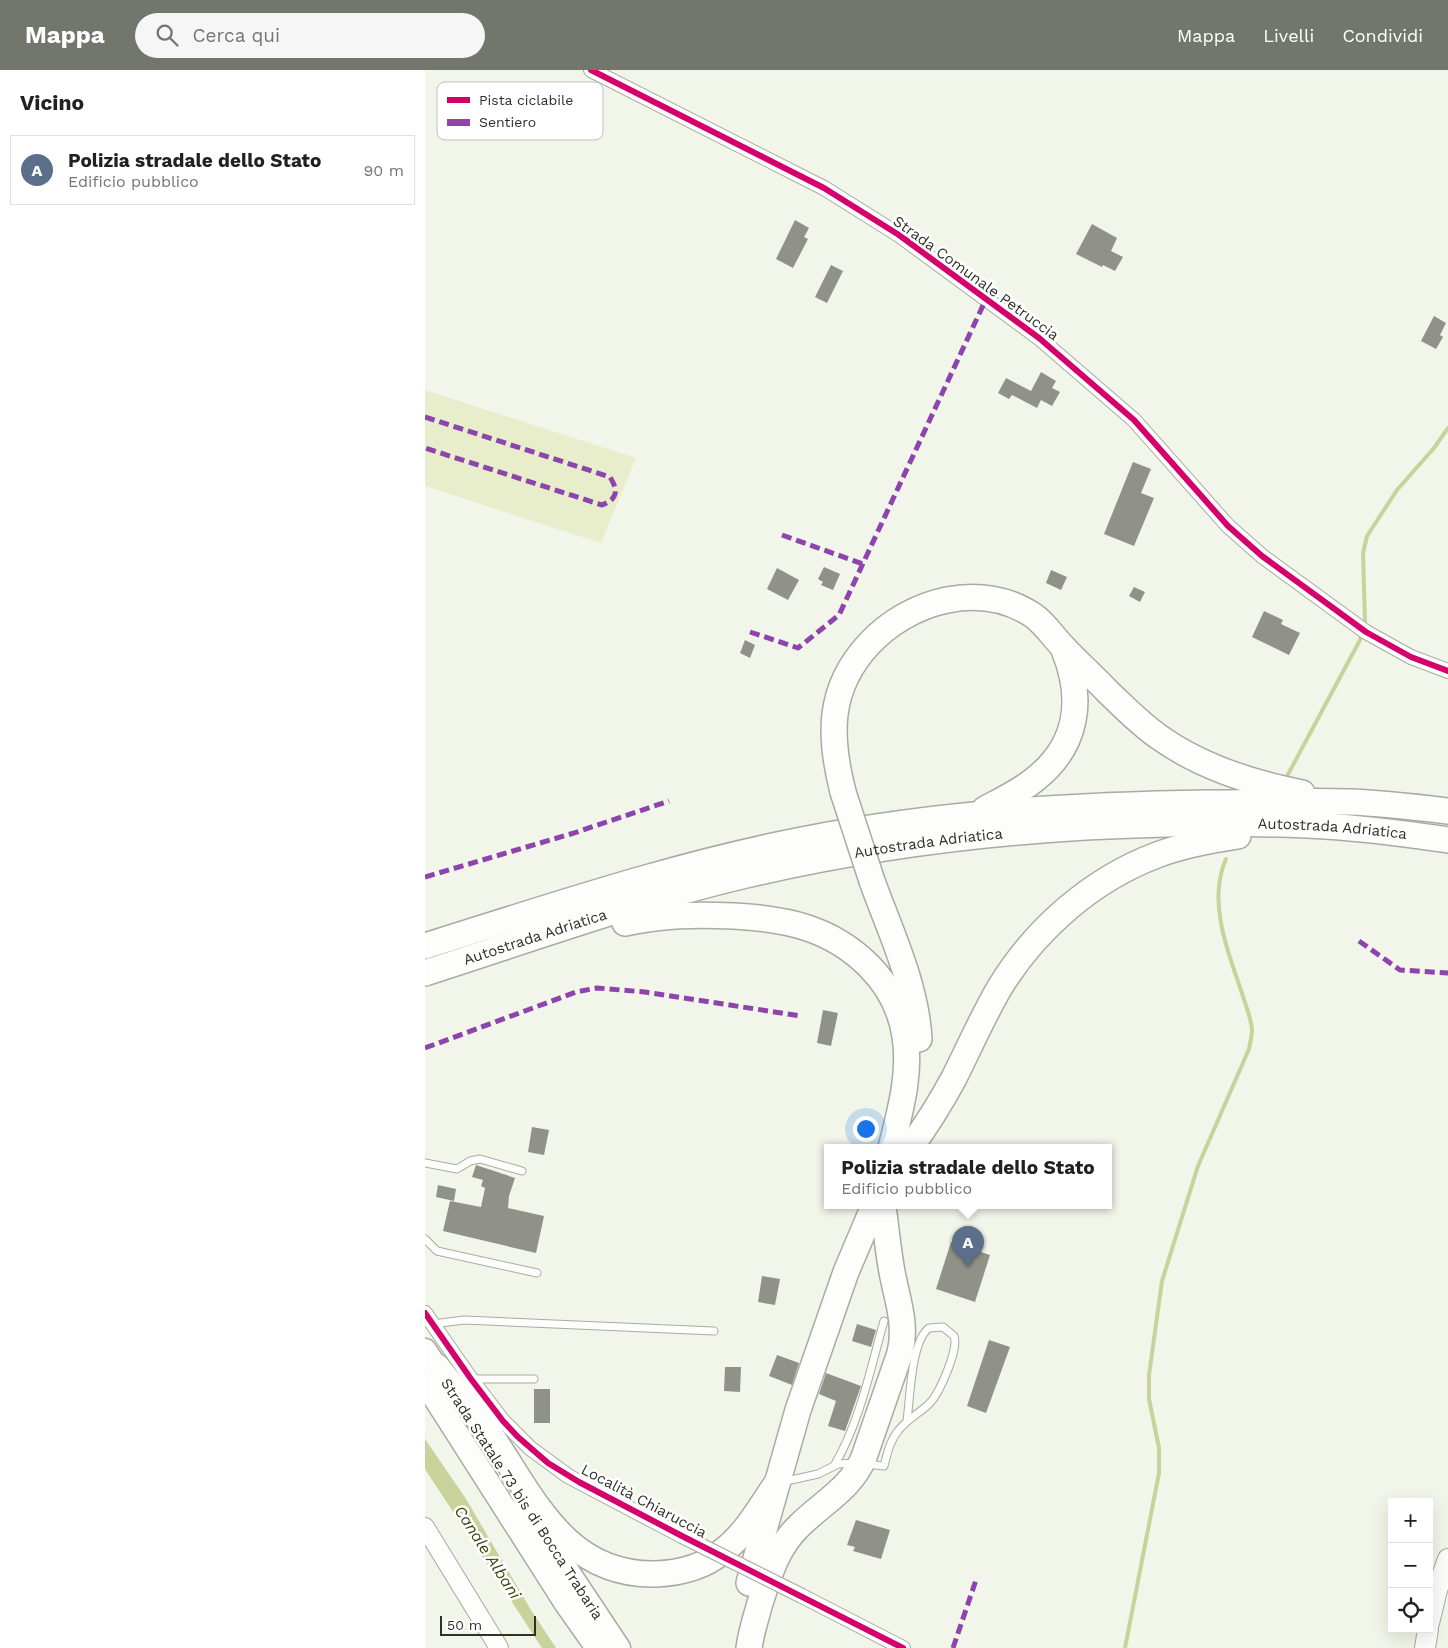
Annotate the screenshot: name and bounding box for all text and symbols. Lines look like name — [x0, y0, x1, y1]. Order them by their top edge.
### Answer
search box — [135, 13, 485, 58]
text: Mappa — [25, 21, 105, 49]
icon: search — [153, 21, 181, 49]
text: Cerca qui — [193, 24, 280, 47]
text: Mappa — [1177, 25, 1235, 46]
text: Livelli — [1263, 25, 1314, 46]
text: Condividi — [1342, 25, 1423, 46]
legend — [437, 82, 603, 140]
text: Vicino — [20, 90, 84, 115]
text: Pista ciclabile — [479, 92, 573, 108]
text: Sentiero — [479, 114, 536, 130]
text: Polizia stradale dello Stato — [68, 149, 321, 172]
text: A — [32, 161, 42, 180]
text: 90 m — [363, 161, 404, 180]
text: Edificio pubblico — [68, 172, 199, 191]
street label: Strada Comunale Petruccia — [890, 212, 1063, 344]
street label: Autostrada Adriatica — [1257, 815, 1408, 843]
street label: Autostrada Adriatica — [853, 824, 1004, 862]
street label: Autostrada Adriatica — [461, 905, 610, 969]
your location — [853, 1116, 879, 1142]
popup — [824, 1144, 1112, 1209]
text: Polizia stradale dello Stato — [841, 1156, 1095, 1179]
text: Edificio pubblico — [841, 1179, 972, 1198]
pin: A — [952, 1226, 984, 1267]
street label: Strada Statale 73 bis di Bocca Trabaria — [437, 1375, 607, 1623]
street label: Località Chiaruccia — [578, 1460, 710, 1542]
map controls — [1388, 1498, 1433, 1633]
button: + — [1388, 1498, 1433, 1543]
water label: Canale Albani — [450, 1502, 525, 1603]
button: − — [1388, 1543, 1433, 1588]
button: locate — [1388, 1588, 1433, 1633]
scale bar — [440, 1613, 536, 1636]
text: 50 m — [447, 1617, 482, 1633]

